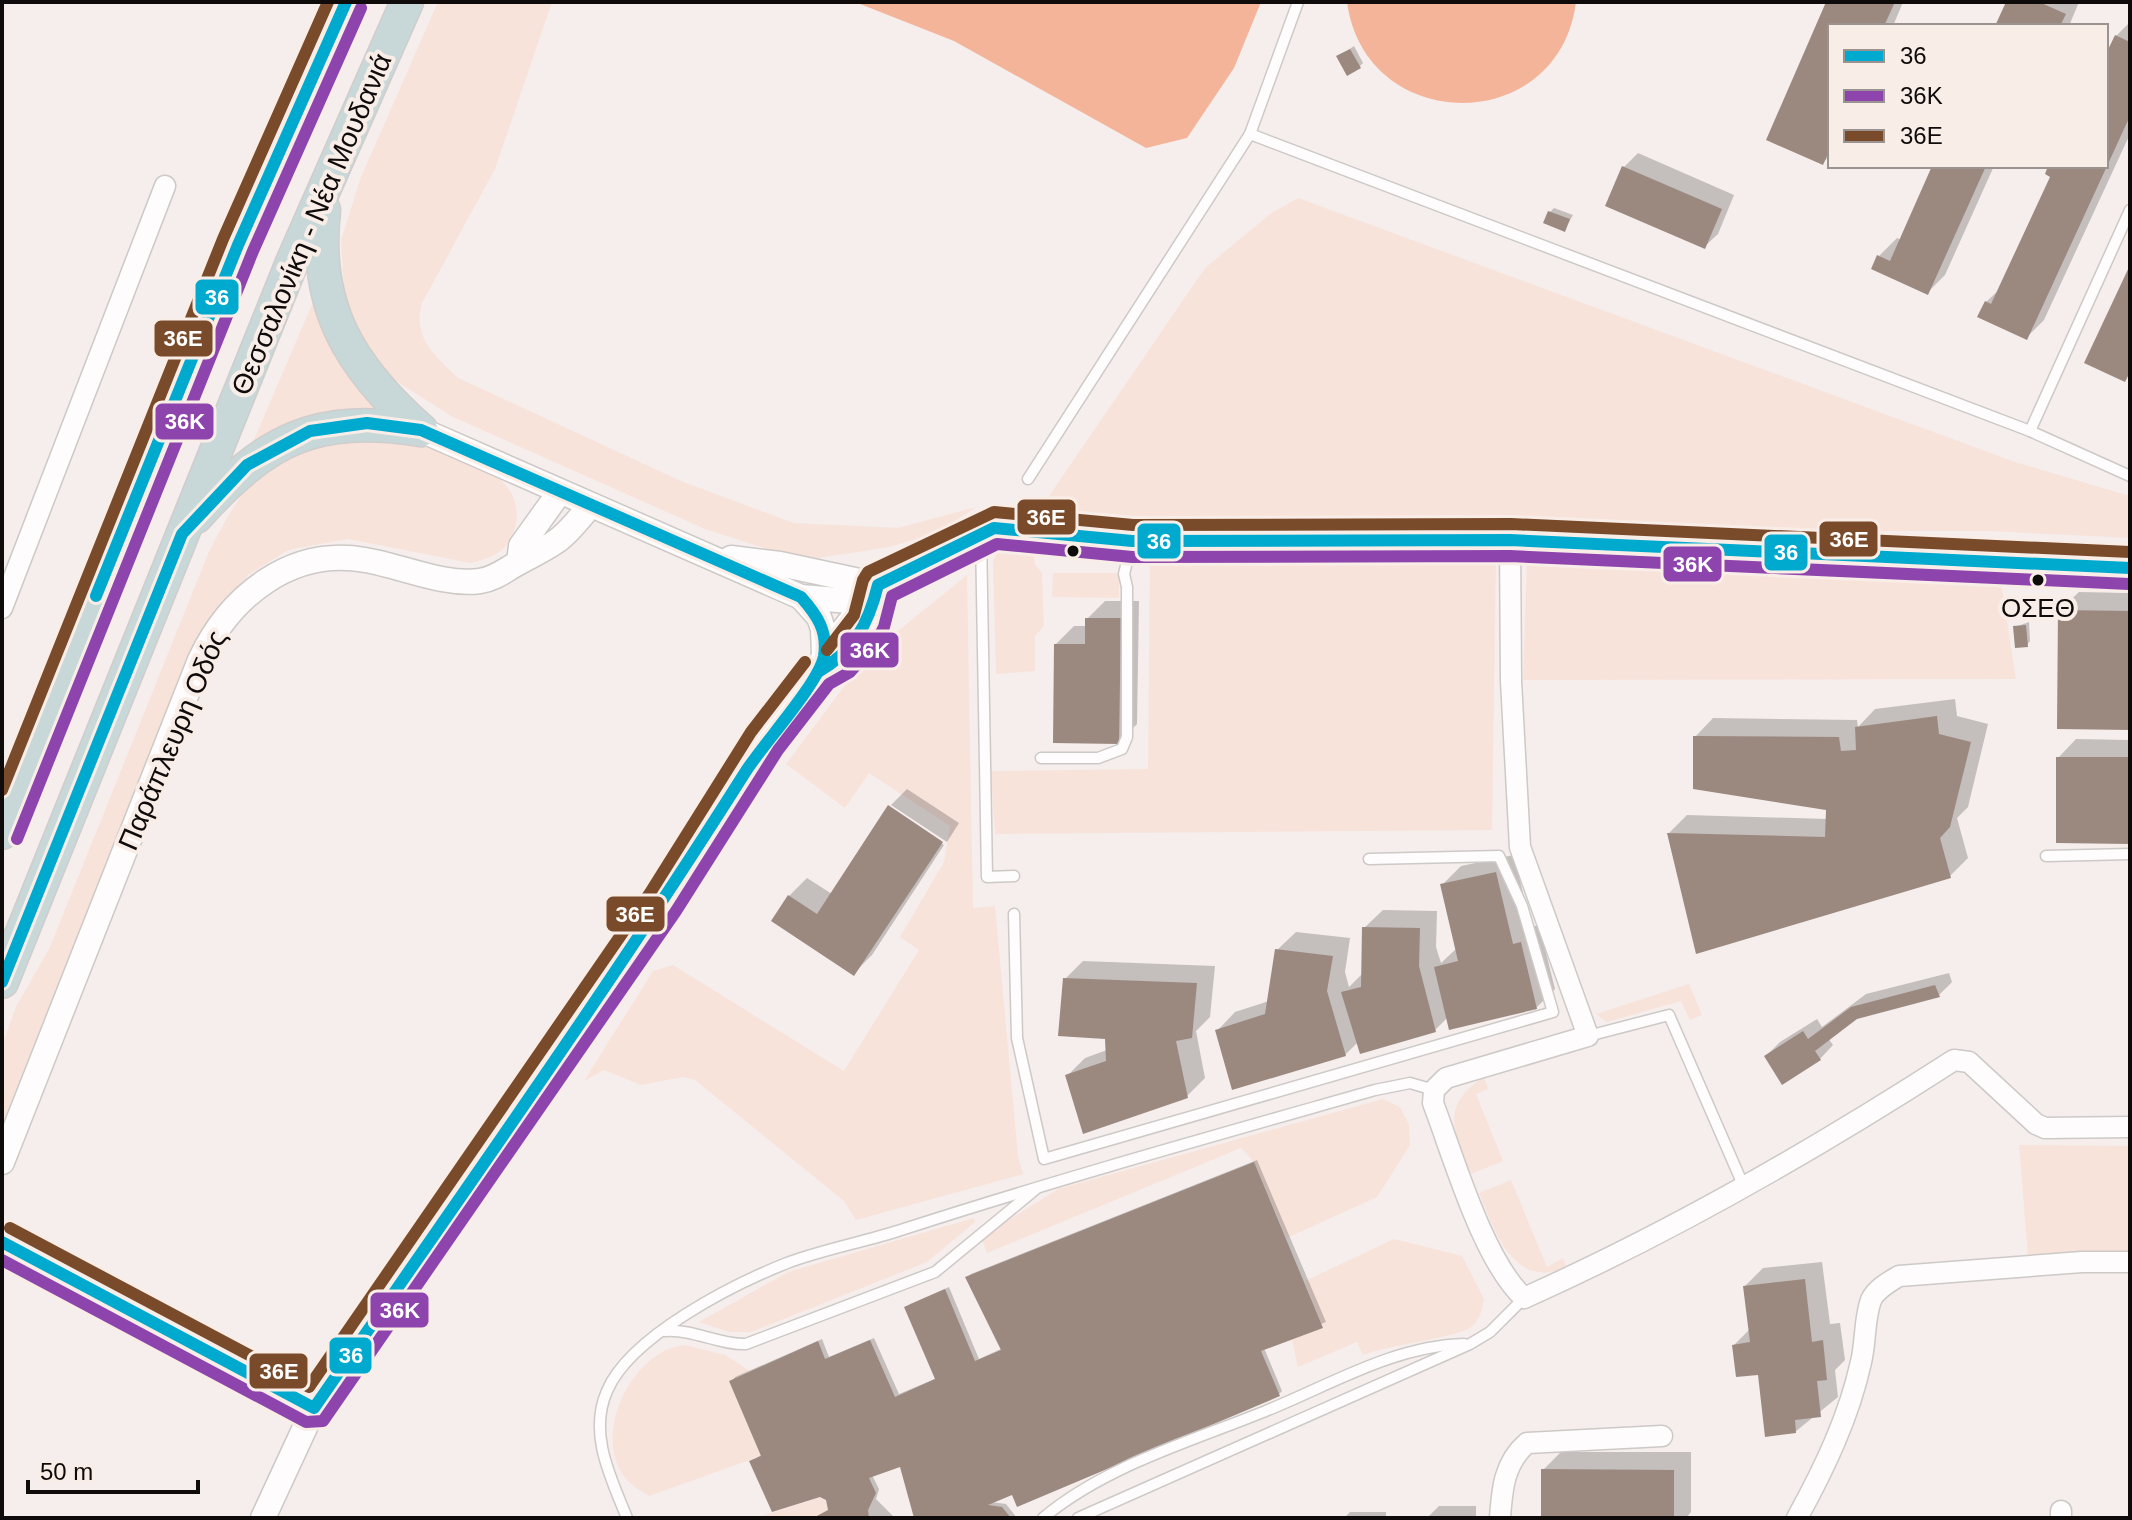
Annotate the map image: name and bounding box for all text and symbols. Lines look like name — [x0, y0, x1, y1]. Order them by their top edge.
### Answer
legend — [1828, 24, 2108, 168]
text: 36 — [1900, 42, 1927, 69]
street label: Θεσσαλονίκη - Νέα Μουδανιά — [225, 49, 398, 400]
text: 36Κ — [1900, 82, 1943, 109]
text: 36Ε — [1900, 122, 1943, 149]
line badge: 36 — [194, 278, 240, 316]
text: 36 — [205, 285, 229, 310]
line badge: 36Ε — [153, 319, 214, 358]
text: 36Ε — [163, 326, 203, 351]
line badge: 36Κ — [154, 402, 215, 441]
text: 36Κ — [165, 409, 205, 434]
line badge: 36Ε — [1016, 498, 1077, 536]
text: 36Ε — [1026, 505, 1066, 530]
line badge: 36Ε — [1818, 520, 1879, 558]
line badge: 36 — [1136, 522, 1182, 560]
text: 36Ε — [1829, 527, 1869, 552]
text: 36 — [1147, 529, 1171, 554]
line badge: 36 — [1763, 533, 1809, 572]
text: 36 — [1774, 540, 1798, 565]
unlabelled marker — [1065, 543, 1081, 559]
line badge: 36Κ — [1662, 545, 1723, 583]
text: 36Κ — [1673, 552, 1713, 577]
marker: ΟΣΕΘ — [2030, 572, 2046, 588]
place label: ΟΣΕΘ — [2001, 593, 2075, 623]
street label: Παράπλευρη Οδός — [112, 626, 233, 855]
line badge: 36Κ — [839, 631, 900, 669]
text: 36Κ — [850, 638, 890, 663]
line badge: 36Ε — [605, 895, 666, 933]
text: 36Ε — [615, 902, 655, 927]
line badge: 36Κ — [369, 1291, 430, 1329]
text: 36Κ — [380, 1298, 420, 1323]
line badge: 36 — [328, 1336, 373, 1375]
text: 36 — [339, 1343, 363, 1368]
line badge: 36Ε — [248, 1352, 309, 1390]
text: 36Ε — [259, 1359, 299, 1384]
scale bar — [28, 1444, 198, 1494]
text: 50 m — [40, 1458, 93, 1485]

